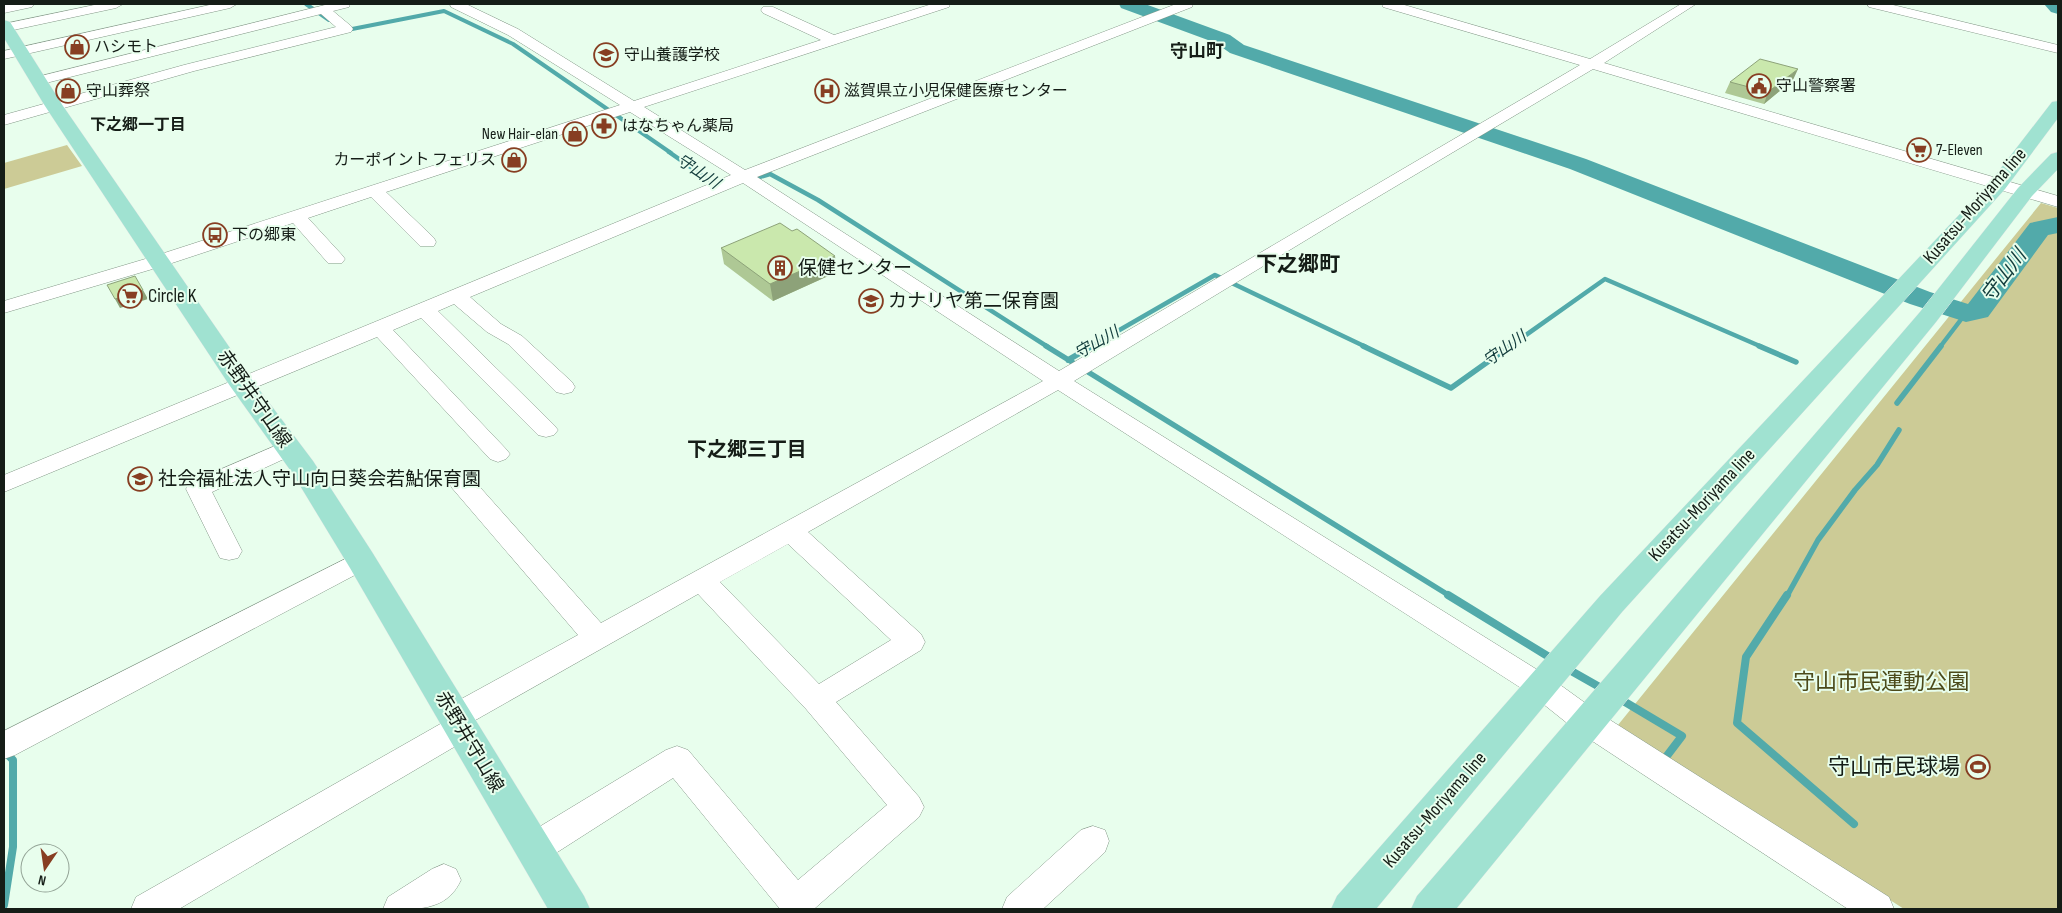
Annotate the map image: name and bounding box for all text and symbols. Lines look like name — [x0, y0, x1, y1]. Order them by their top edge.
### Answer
shop icon: ハシモト — [64, 34, 90, 60]
place label: ハシモト — [94, 38, 158, 57]
district label: 守山町 — [1170, 41, 1224, 62]
school or university icon: 守山養護学校 — [593, 42, 619, 68]
place label: 守山養護学校 — [624, 46, 720, 65]
public building icon: 守山警察署 — [1746, 73, 1772, 99]
place label: 守山警察署 — [1776, 77, 1856, 96]
shop icon: 守山葬祭 — [55, 78, 81, 104]
hospital icon: 滋賀県立小児保健医療センター — [814, 78, 840, 104]
place label: 守山葬祭 — [86, 81, 150, 101]
place label: 滋賀県立小児保健医療センター — [844, 82, 1068, 101]
pharmacy icon: はなちゃん薬局 — [591, 113, 617, 139]
district label: 下之郷一丁目 — [90, 116, 186, 135]
place label: はなちゃん薬局 — [622, 117, 734, 136]
shop icon: New Hair-elan — [562, 121, 588, 147]
place label: New Hair-elan — [482, 125, 558, 144]
supermarket icon: 7-Eleven — [1906, 137, 1932, 163]
place label: 7-Eleven — [1936, 141, 1983, 160]
street label: Kusatsu-Moriyama line — [1918, 143, 2032, 269]
shop icon: カーポイント フェリス — [501, 147, 527, 173]
place label: カーポイント フェリス — [333, 151, 496, 170]
water label: 守山川 — [673, 151, 725, 194]
bus stop icon: 下の郷東 — [202, 222, 228, 248]
place label: 下の郷東 — [232, 226, 296, 245]
water label: 守山川 — [1976, 243, 2033, 307]
district label: 下之郷町 — [1256, 252, 1340, 277]
building icon: 保健センター — [767, 255, 793, 281]
place label: 保健センター — [798, 257, 912, 280]
supermarket icon: Circle K — [117, 283, 143, 309]
place label: Circle K — [148, 285, 197, 308]
school or university icon: カナリヤ第二保育園 — [858, 288, 884, 314]
place label: カナリヤ第二保育園 — [888, 290, 1059, 313]
water label: 守山川 — [1071, 322, 1124, 363]
water label: 守山川 — [1480, 326, 1532, 371]
street label: 赤野井守山線 — [212, 346, 296, 452]
district label: 下之郷三丁目 — [687, 438, 807, 462]
street label: Kusatsu-Moriyama line — [1644, 444, 1760, 566]
school or university icon: 社会福祉法人守山向日葵会若鮎保育園 — [127, 466, 153, 492]
place label: 社会福祉法人守山向日葵会若鮎保育園 — [158, 468, 481, 491]
park label: 守山市民運動公園 — [1793, 669, 1969, 696]
street label: 赤野井守山線 — [430, 687, 508, 797]
street label: Kusatsu-Moriyama line — [1378, 747, 1492, 873]
place label: 守山市民球場 — [1828, 754, 1960, 781]
sports icon: 守山市民球場 — [1965, 754, 1991, 780]
north arrow — [20, 843, 70, 893]
text: N — [37, 871, 48, 889]

